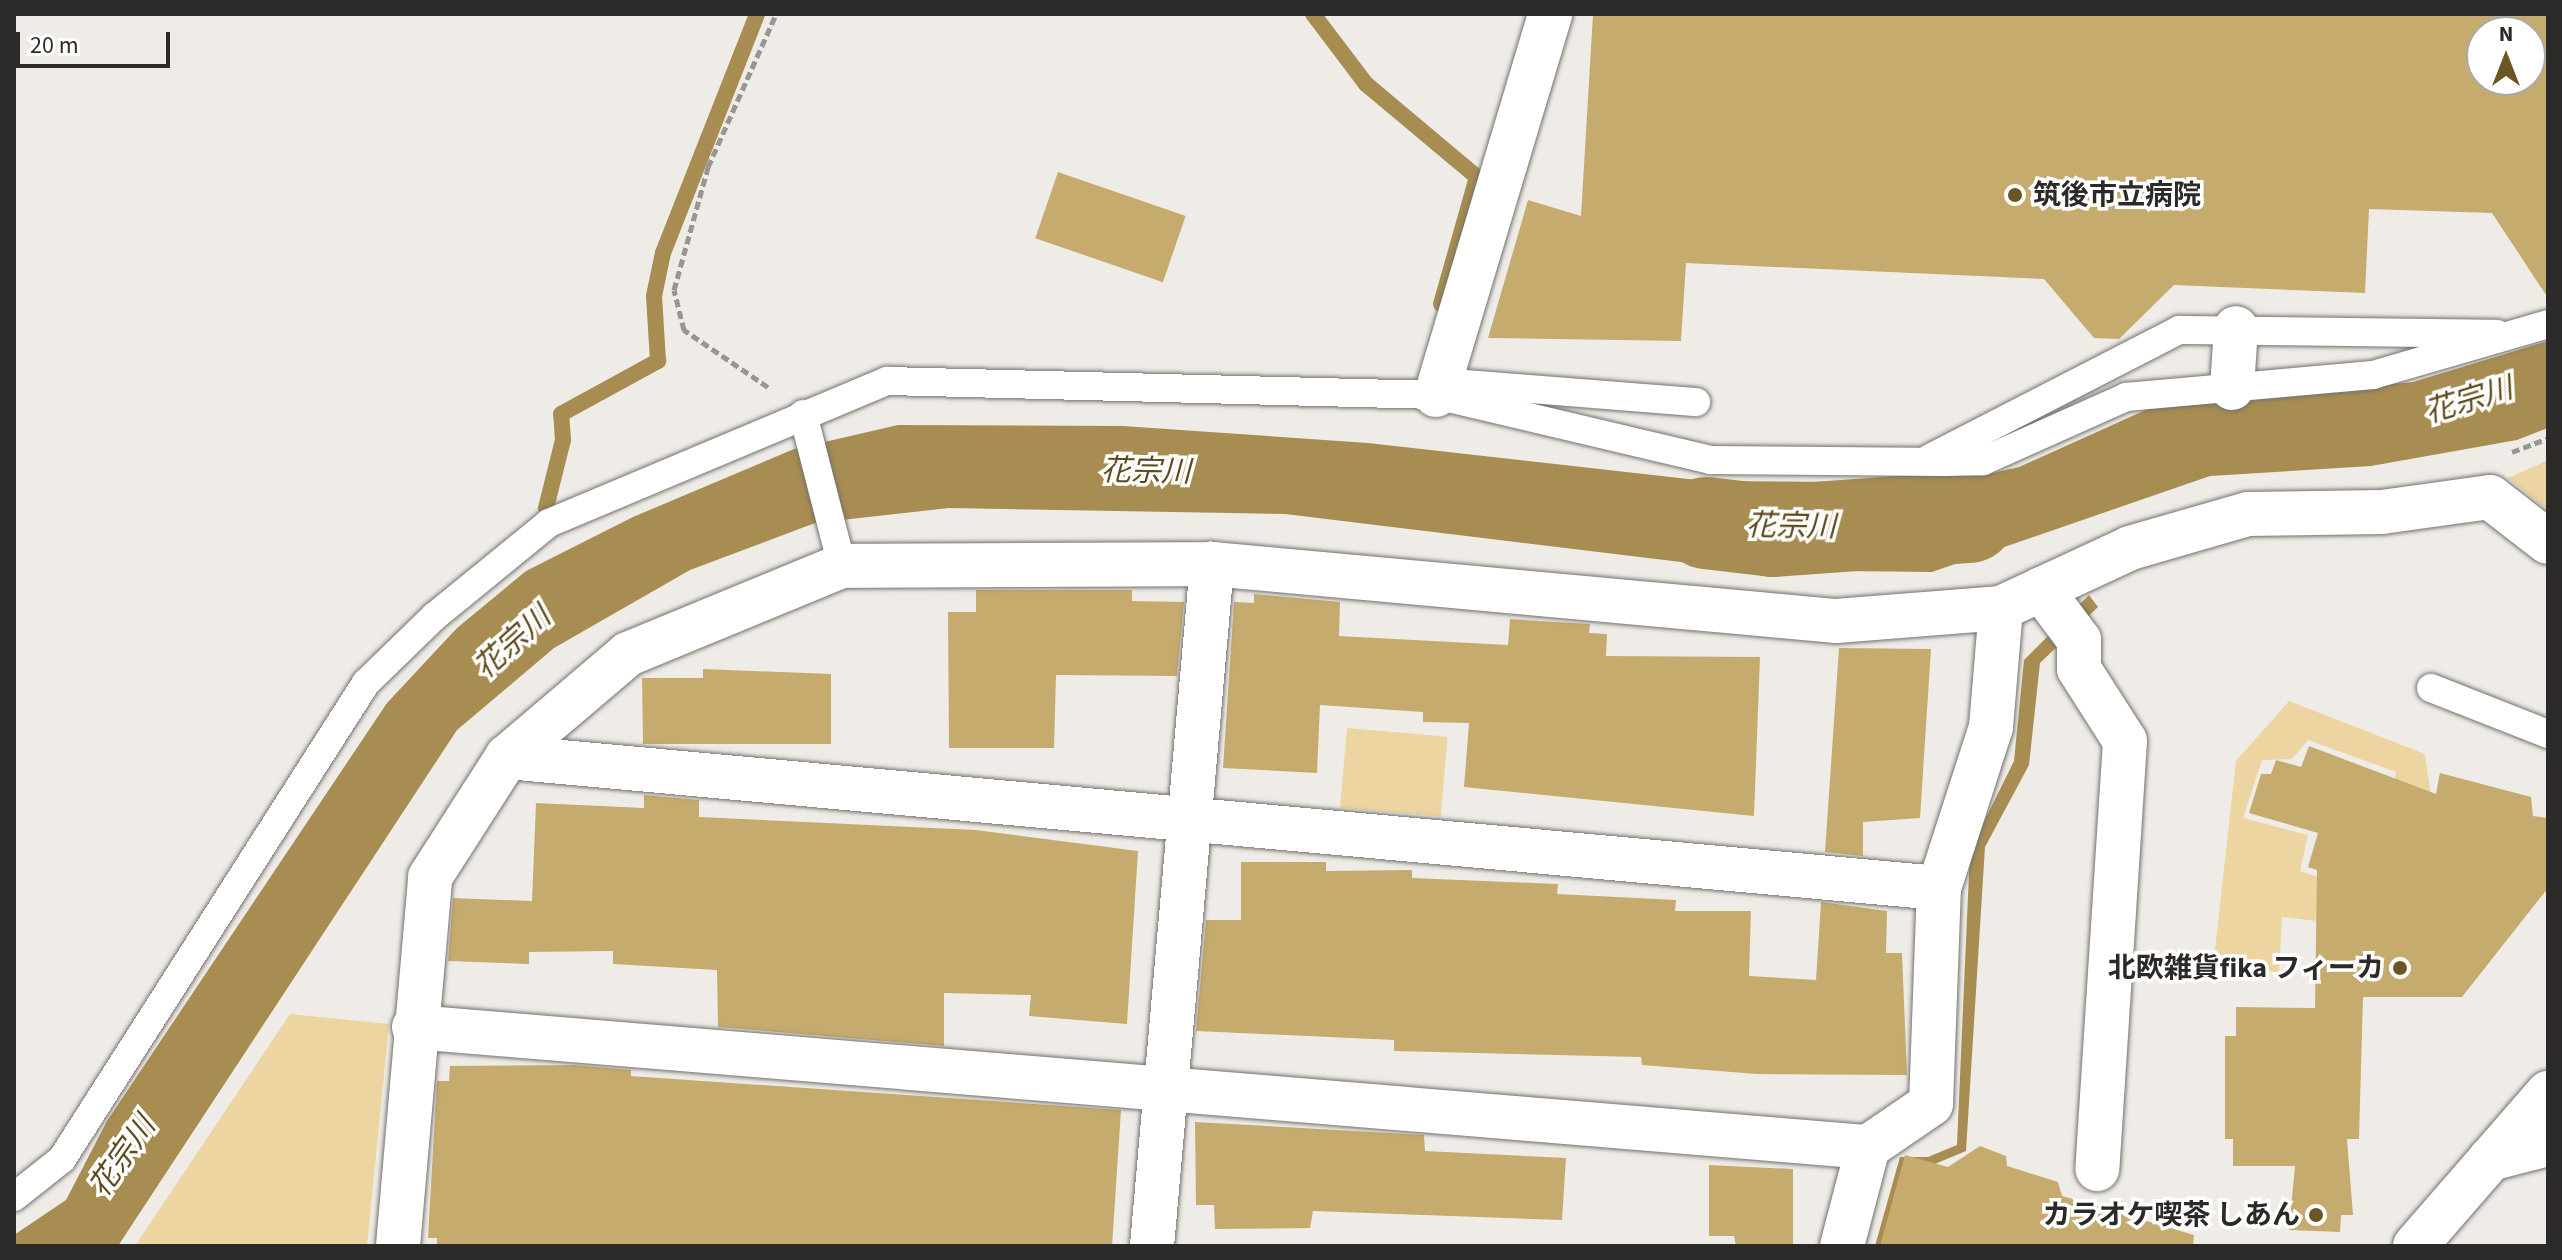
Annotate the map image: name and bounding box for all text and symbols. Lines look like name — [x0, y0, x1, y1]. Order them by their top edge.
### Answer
scale bar — [20, 16, 174, 66]
north arrow — [2466, 16, 2546, 96]
text: N — [2499, 18, 2513, 50]
text: 20 m — [30, 28, 79, 63]
place label: 筑後市立病院 — [2033, 178, 2201, 212]
marker: 筑後市立病院 — [2004, 184, 2026, 206]
water label: 花宗川 — [2421, 371, 2517, 431]
water label: 花宗川 — [1101, 453, 1191, 491]
water label: 花宗川 — [1746, 508, 1836, 546]
water label: 花宗川 — [468, 600, 558, 686]
place label: 北欧雑貨fika フィーカ — [2107, 951, 2384, 985]
marker: 北欧雑貨fika フィーカ — [2391, 959, 2409, 977]
water label: 花宗川 — [82, 1110, 164, 1204]
place label: カラオケ喫茶 しあん — [2042, 1198, 2300, 1232]
marker: カラオケ喫茶 しあん — [2307, 1206, 2325, 1224]

